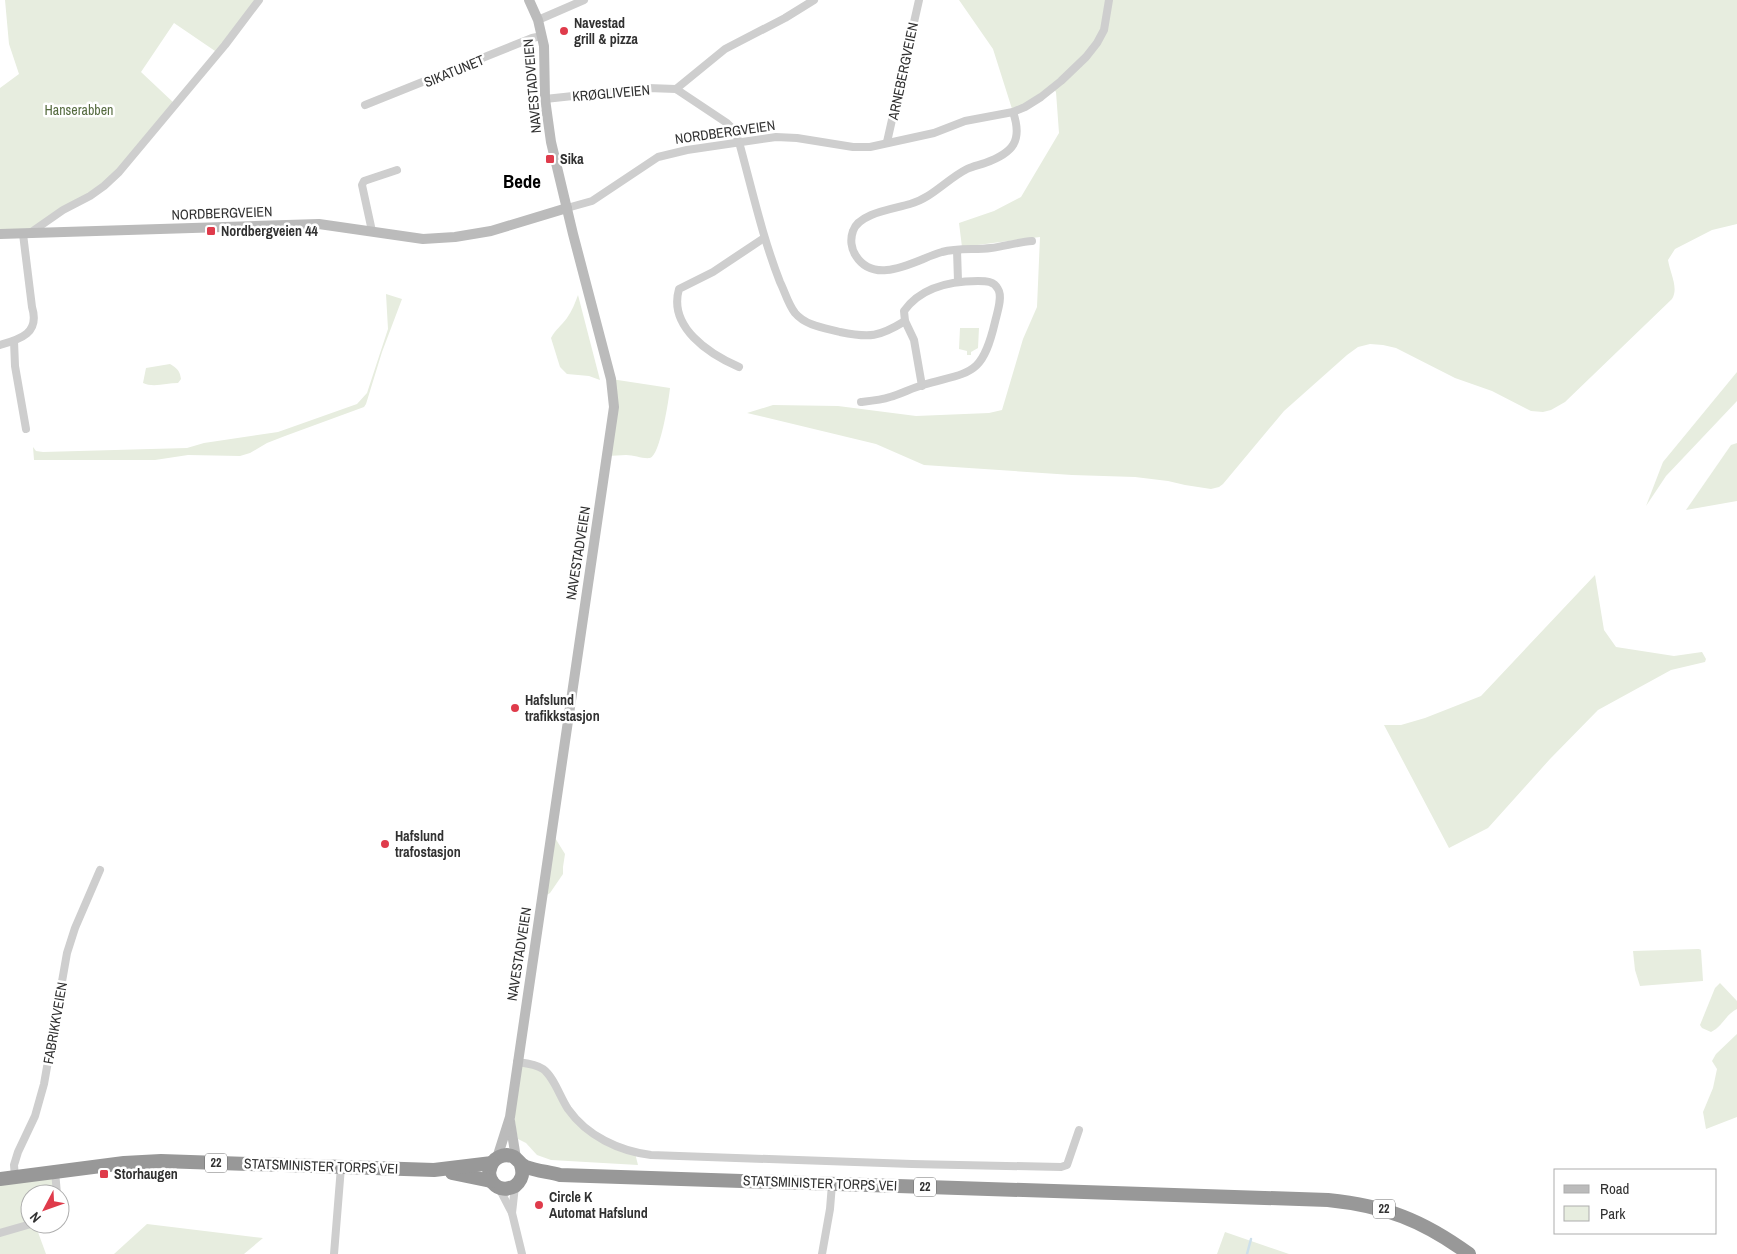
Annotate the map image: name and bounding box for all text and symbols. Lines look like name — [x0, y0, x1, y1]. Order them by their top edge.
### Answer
place label: Navestad grill & pizza — [574, 14, 638, 48]
street label: ARNEBERGVEIEN — [884, 21, 922, 122]
marker: Navestad grill & pizza — [558, 25, 570, 37]
street label: NAVESTADVEIEN — [519, 38, 545, 134]
street label: SIKATUNET — [421, 51, 487, 91]
street label: KRØGLIVEIEN — [571, 81, 651, 105]
park label: Hanserabben — [45, 101, 113, 119]
street label: NORDBERGVEIEN — [674, 116, 776, 148]
place label: Sika — [560, 150, 584, 168]
marker: Sika — [544, 153, 556, 165]
district label: Bede — [503, 168, 541, 194]
street label: NORDBERGVEIEN — [171, 202, 273, 224]
place label: Nordbergveien 44 — [221, 222, 319, 240]
marker: Nordbergveien 44 — [205, 225, 217, 237]
street label: NAVESTADVEIEN — [562, 505, 594, 601]
place label: Hafslund trafikkstasjon — [525, 691, 600, 725]
marker: Hafslund trafikkstasjon — [509, 702, 521, 714]
place label: Hafslund trafostasjon — [395, 827, 461, 861]
marker: Hafslund trafostasjon — [379, 838, 391, 850]
street label: NAVESTADVEIEN — [503, 906, 535, 1002]
street label: FABRIKKVEIEN — [39, 981, 71, 1065]
road number: 22 — [205, 1154, 227, 1172]
street label: STATSMINISTER TORPS VEI — [244, 1154, 398, 1178]
place label: Storhaugen — [114, 1165, 178, 1183]
marker: Storhaugen — [98, 1168, 110, 1180]
legend — [1554, 1169, 1717, 1234]
street label: STATSMINISTER TORPS VEI — [743, 1171, 897, 1195]
road number: 22 — [914, 1178, 936, 1196]
text: Road — [1600, 1178, 1629, 1199]
north arrow — [20, 1184, 70, 1234]
place label: Circle K Automat Hafslund — [549, 1188, 648, 1222]
marker: Circle K Automat Hafslund — [533, 1199, 545, 1211]
road number: 22 — [1373, 1200, 1395, 1218]
text: Park — [1600, 1203, 1626, 1224]
text: N — [26, 1208, 45, 1227]

